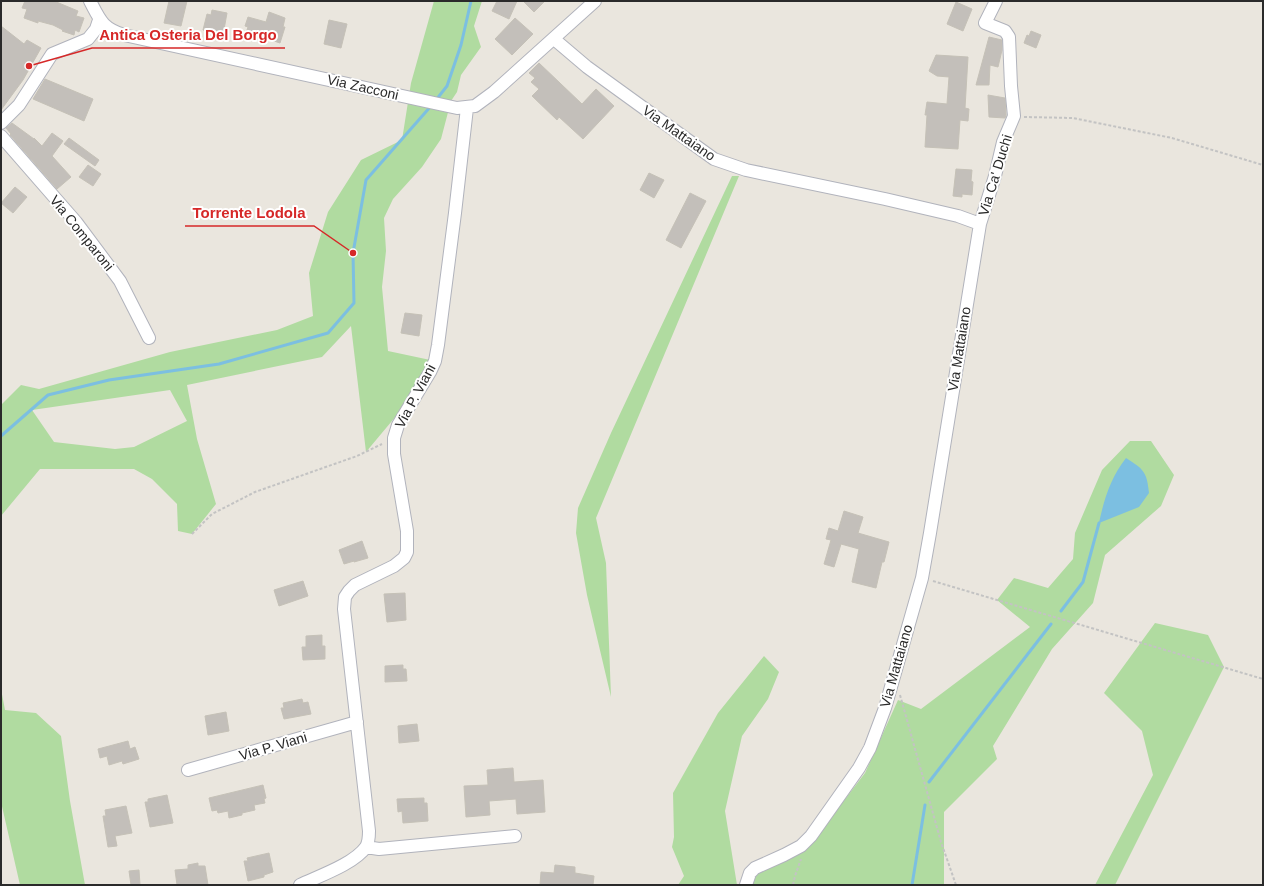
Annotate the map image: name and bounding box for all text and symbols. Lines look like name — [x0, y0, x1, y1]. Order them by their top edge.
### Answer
callout: Antica Osteria Del Borgo — [92, 21, 285, 48]
text: Antica Osteria Del Borgo — [99, 26, 277, 43]
street label: Via Zacconi — [326, 71, 400, 103]
street label: Via Mattaiano — [639, 102, 719, 164]
street label: Via Ca' Duchi — [975, 132, 1015, 218]
street label: Via Comparoni — [47, 192, 117, 274]
callout: Torrente Lodola — [185, 199, 314, 226]
text: Torrente Lodola — [192, 204, 306, 221]
street label: Via Mattaiano — [944, 305, 974, 392]
street label: Via P. Viani — [391, 361, 439, 431]
street label: Via Mattaiano — [877, 623, 916, 709]
street label: Via P. Viani — [237, 729, 309, 763]

